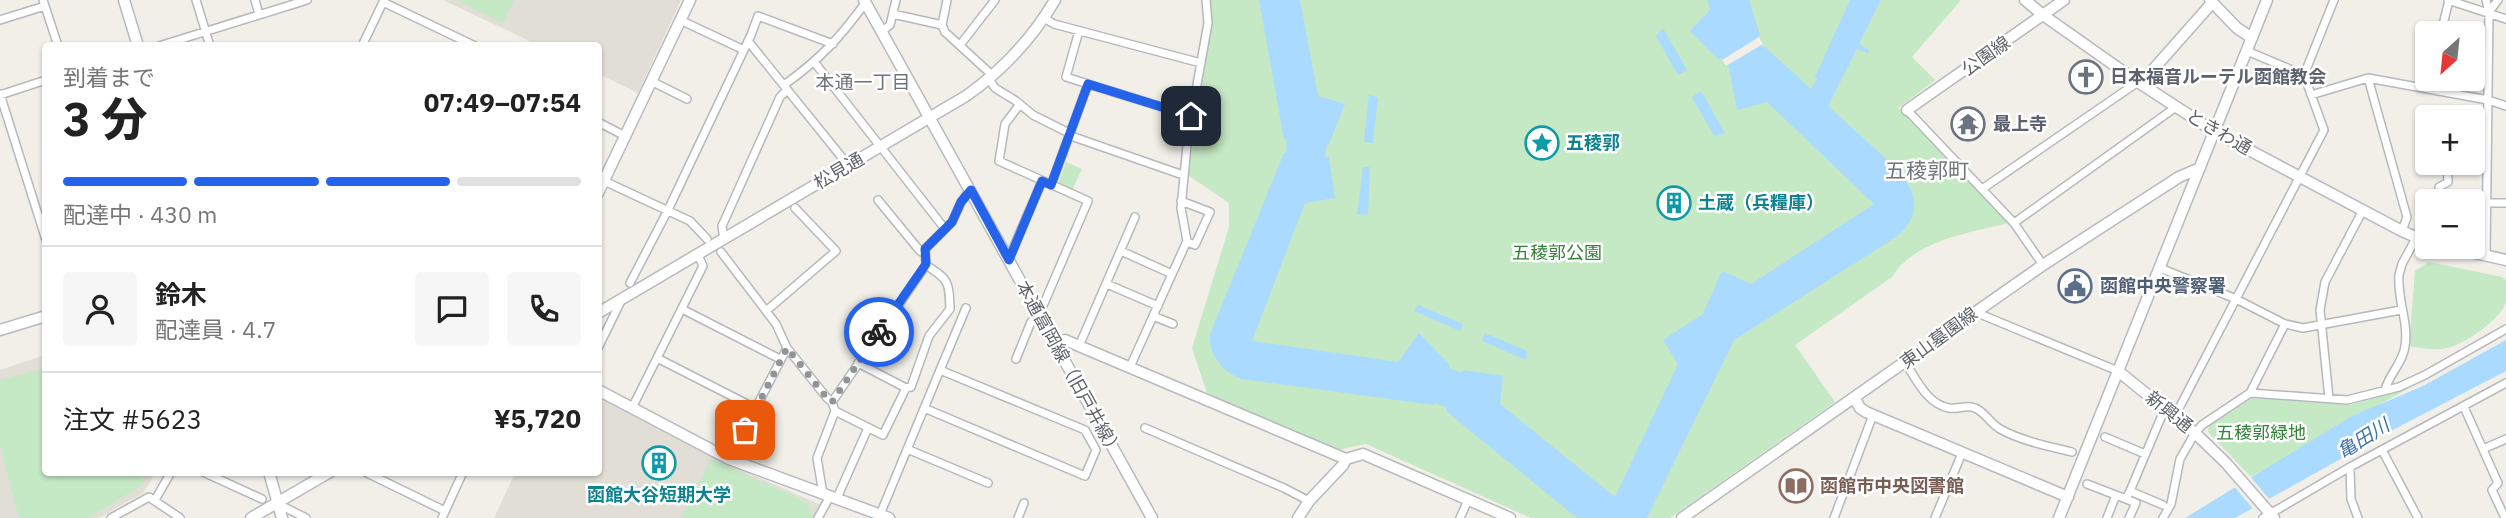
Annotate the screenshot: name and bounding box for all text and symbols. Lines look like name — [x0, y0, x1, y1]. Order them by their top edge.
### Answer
north arrow — [2415, 21, 2485, 91]
map controls — [2415, 21, 2485, 259]
street label: 公園線 — [1957, 31, 2014, 80]
church icon: 日本福音ルーテル函館教会 — [2067, 58, 2105, 96]
text: 到着まで — [63, 62, 155, 92]
place label: 日本福音ルーテル函館教会 — [2110, 65, 2326, 88]
district label: 本通一丁目 — [815, 70, 911, 94]
text: 07:49–07:54 — [424, 85, 581, 119]
pin — [1161, 86, 1221, 146]
text: 3 分 — [63, 89, 147, 149]
icon: home — [1172, 97, 1210, 135]
street label: ときわ通 — [2182, 104, 2256, 160]
temple icon: 最上寺 — [1949, 105, 1987, 143]
button: + — [2415, 105, 2485, 175]
place label: 最上寺 — [1993, 112, 2047, 135]
place icon: 五稜郭 — [1523, 124, 1561, 162]
place label: 五稜郭 — [1566, 131, 1620, 154]
street label: 松見通 — [810, 147, 868, 194]
district label: 五稜郭町 — [1885, 156, 1969, 184]
building icon: 土蔵（兵糧庫） — [1655, 184, 1693, 222]
button: − — [2415, 189, 2485, 259]
place label: 土蔵（兵糧庫） — [1698, 191, 1824, 214]
text: 配達中 · 430 m — [63, 199, 217, 229]
park label: 五稜郭公園 — [1512, 241, 1602, 264]
public building icon: 函館中央警察署 — [2056, 267, 2094, 305]
button: person — [63, 272, 137, 346]
button: chat — [415, 272, 489, 346]
button: phone — [507, 272, 581, 346]
place label: 函館中央警察署 — [2100, 274, 2226, 297]
text: 鈴木 — [155, 277, 207, 311]
street label: 本通富岡線（旧戸井線） — [1011, 277, 1127, 461]
courier — [844, 297, 914, 367]
street label: 東山墓園線 — [1896, 302, 1982, 373]
icon: bike — [860, 313, 898, 351]
text: 配達員 · 4.7 — [155, 314, 276, 344]
street label: 新興通 — [2141, 386, 2198, 438]
pin — [715, 400, 775, 460]
text: ¥5,720 — [494, 401, 581, 435]
text: 注文 #5623 — [63, 402, 202, 436]
icon: bag — [726, 411, 764, 449]
water label: 亀田川 — [2332, 412, 2395, 463]
park label: 五稜郭緑地 — [2216, 421, 2306, 444]
building icon: 函館大谷短期大学 — [640, 444, 678, 482]
library icon: 函館市中央図書館 — [1777, 467, 1815, 505]
place label: 函館市中央図書館 — [1820, 474, 1964, 497]
place label: 函館大谷短期大学 — [587, 483, 731, 506]

